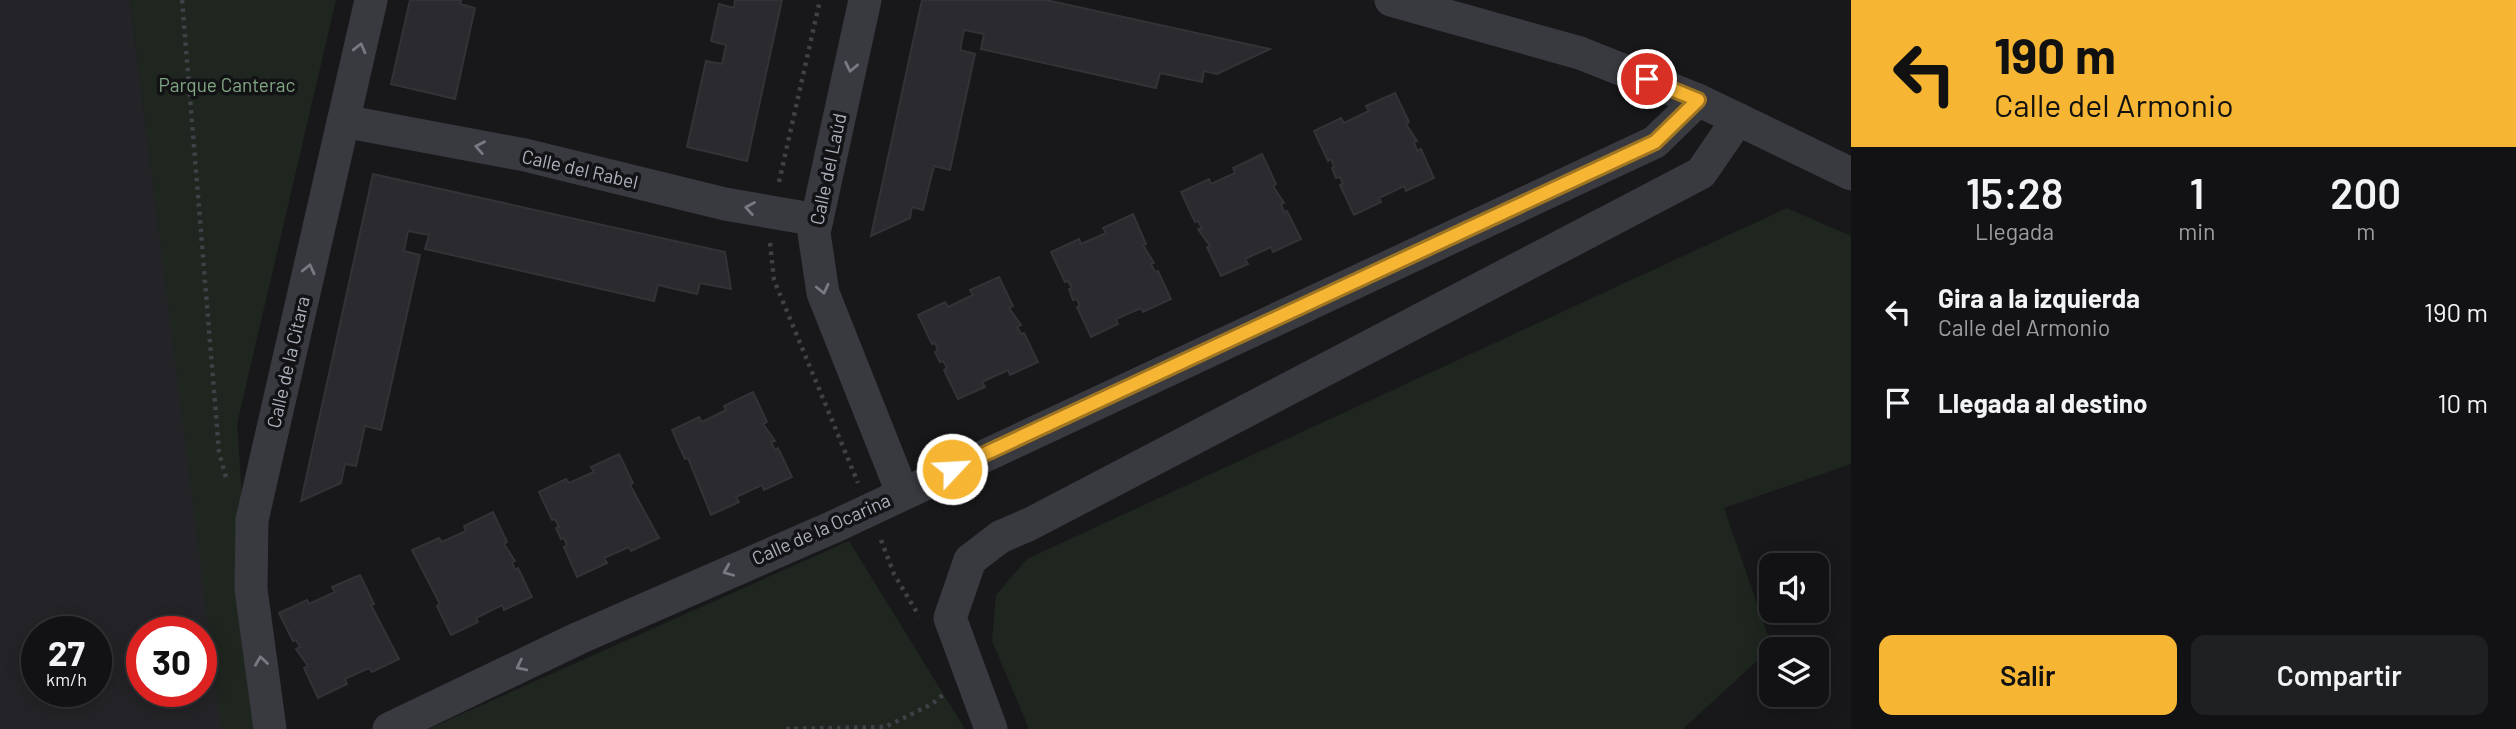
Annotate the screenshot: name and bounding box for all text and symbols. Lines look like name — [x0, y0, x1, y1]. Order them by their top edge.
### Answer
text: 190 m — [1994, 25, 2116, 84]
icon: left — [1879, 28, 1970, 119]
one-way arrow — [352, 42, 366, 54]
pin — [1617, 49, 1677, 109]
icon: arrive — [1628, 60, 1666, 98]
one-way arrow — [844, 61, 859, 73]
park label: Parque Canterac — [159, 73, 295, 96]
text: Calle del Armonio — [1994, 85, 2234, 123]
street label: Calle del Laúd — [804, 111, 851, 227]
one-way arrow — [474, 140, 486, 155]
street label: Calle del Rabel — [520, 144, 640, 193]
text: 15:28 — [1966, 167, 2063, 217]
text: 1 — [2189, 167, 2204, 217]
text: 200 — [2330, 167, 2401, 217]
one-way arrow — [744, 201, 755, 216]
text: Llegada — [1975, 217, 2054, 245]
text: min — [2178, 217, 2215, 245]
text: m — [2356, 217, 2375, 245]
one-way arrow — [301, 264, 316, 276]
text: Gira a la izquierda — [1938, 282, 2140, 313]
one-way arrow — [815, 283, 829, 295]
icon: left — [1879, 293, 1917, 331]
street label: Calle de la Cítara — [261, 294, 314, 430]
text: 190 m — [2424, 296, 2488, 327]
text: Calle del Armonio — [1938, 313, 2110, 341]
icon: arrive — [1879, 384, 1917, 422]
text: Llegada al destino — [1938, 387, 2147, 418]
text: 10 m — [2438, 387, 2488, 418]
position arrow — [915, 432, 989, 506]
street label: Calle de la Ocarina — [748, 488, 894, 569]
map controls — [1759, 553, 1829, 707]
button: sound — [1759, 553, 1829, 623]
one-way arrow — [723, 562, 735, 576]
speed limit sign: 30 — [126, 616, 217, 707]
text: 27 — [48, 631, 85, 673]
button: Salir — [1879, 635, 2177, 715]
button: Compartir — [2191, 635, 2488, 715]
button: layers — [1759, 637, 1829, 707]
one-way arrow — [254, 656, 269, 667]
one-way arrow — [516, 657, 528, 671]
text: km/h — [46, 668, 87, 690]

